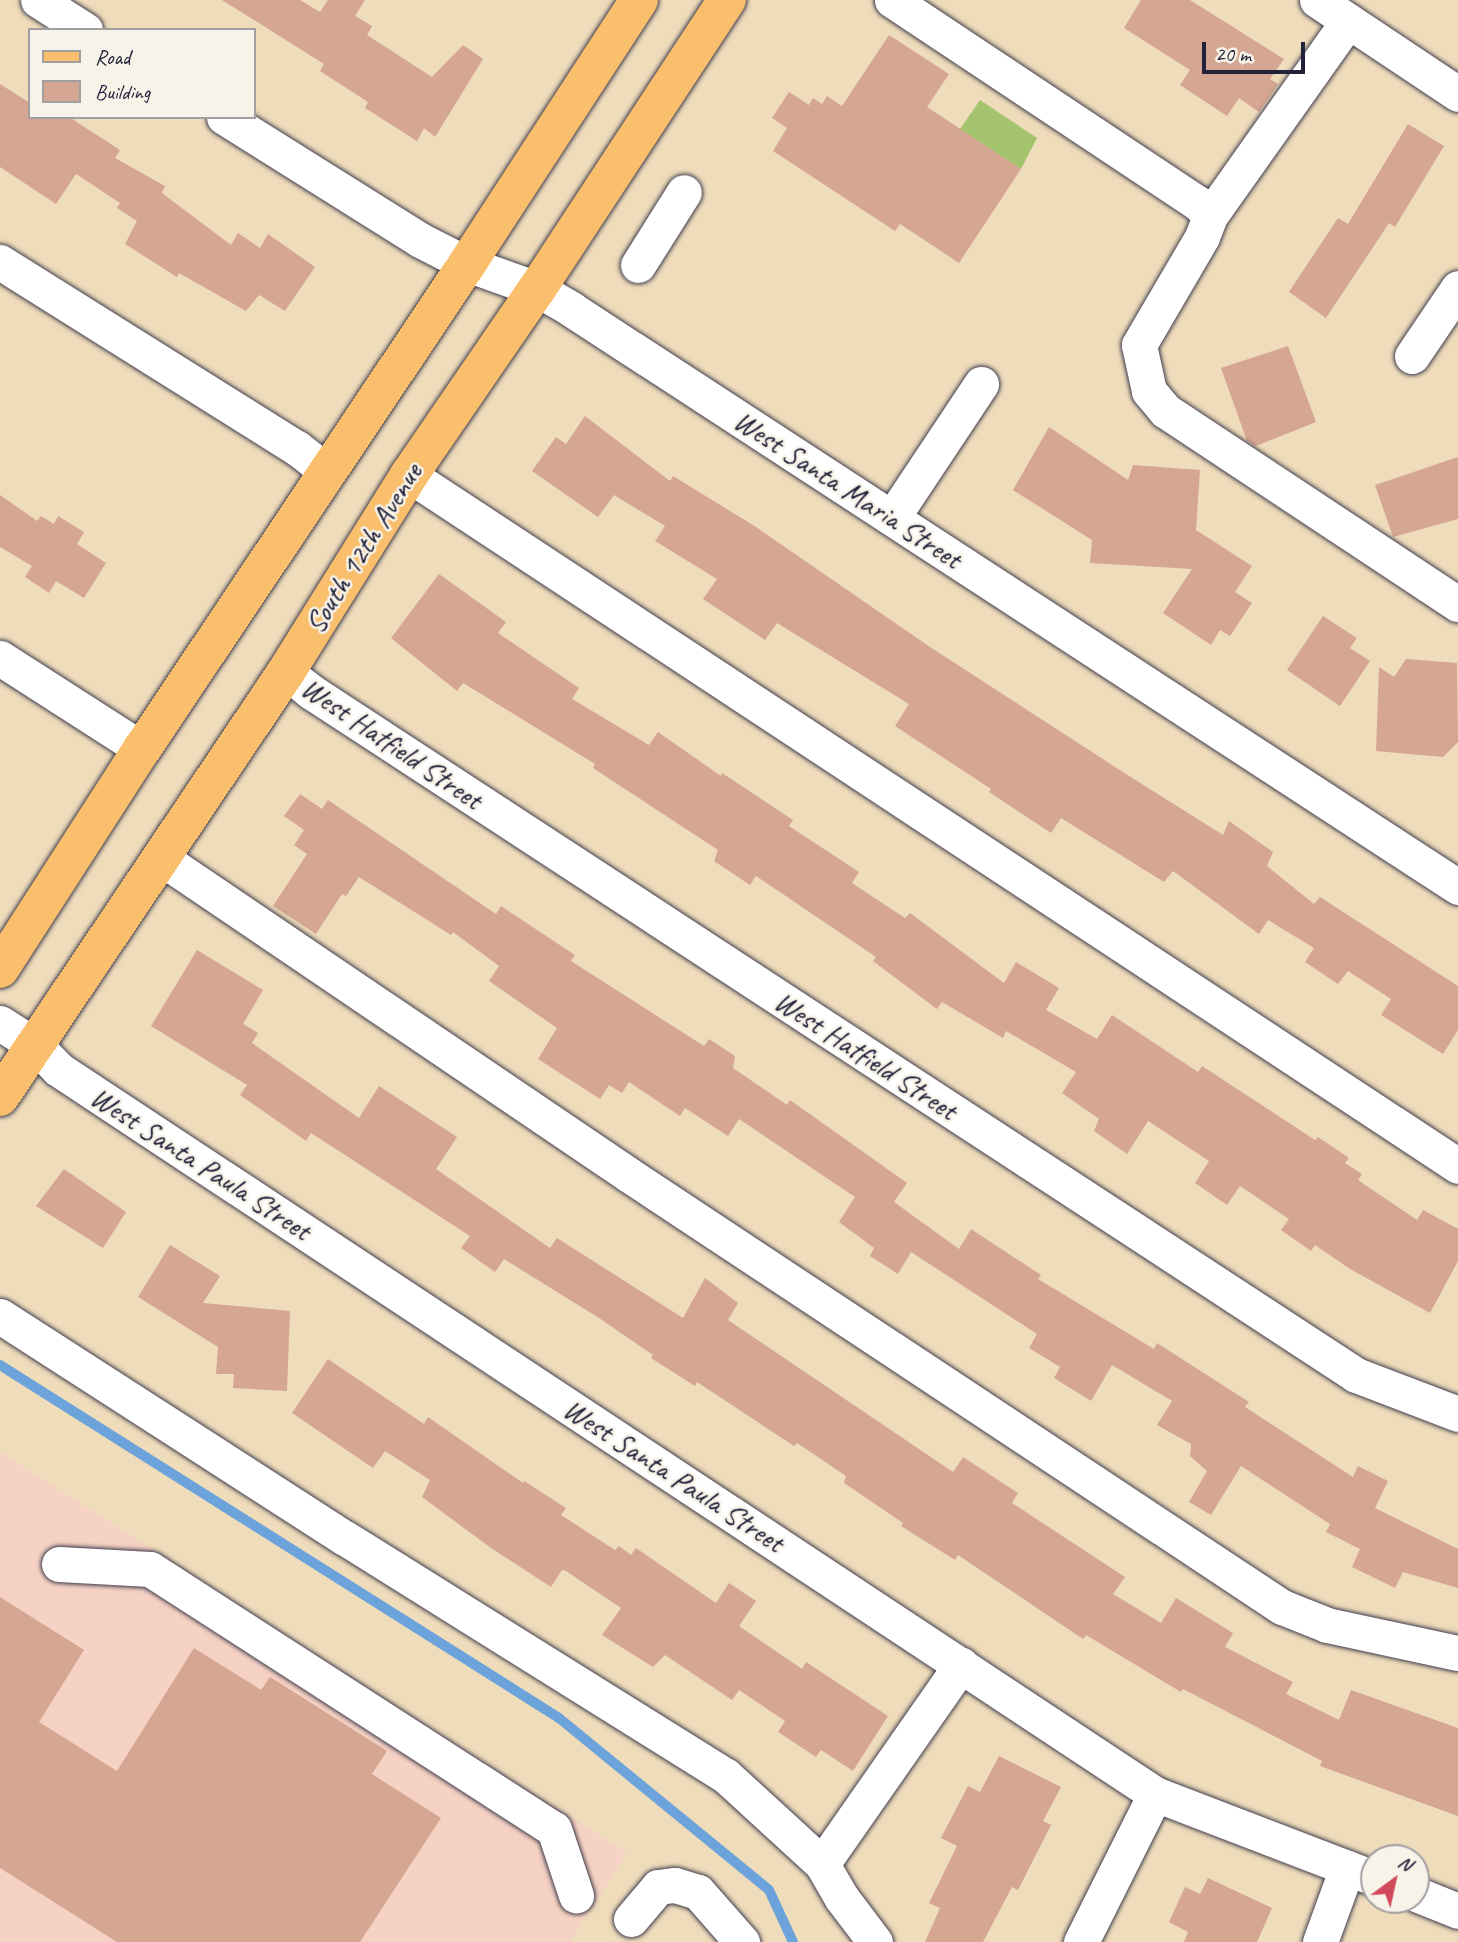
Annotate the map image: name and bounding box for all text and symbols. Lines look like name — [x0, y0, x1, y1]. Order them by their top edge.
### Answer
legend — [28, 28, 256, 119]
scale bar — [1206, 28, 1309, 72]
text: 20 m — [1215, 41, 1251, 67]
text: Road — [95, 44, 130, 70]
text: Building — [95, 79, 150, 105]
street label: West Santa Maria Street — [727, 402, 969, 576]
street label: South 12th Avenue — [296, 456, 430, 640]
street label: West Hatfield Street — [294, 669, 490, 817]
street label: West Hatfield Street — [767, 982, 965, 1128]
street label: West Santa Paula Street — [84, 1078, 318, 1248]
street label: West Santa Paula Street — [557, 1390, 791, 1560]
north arrow — [1360, 1844, 1430, 1914]
text: N — [1394, 1850, 1417, 1876]

